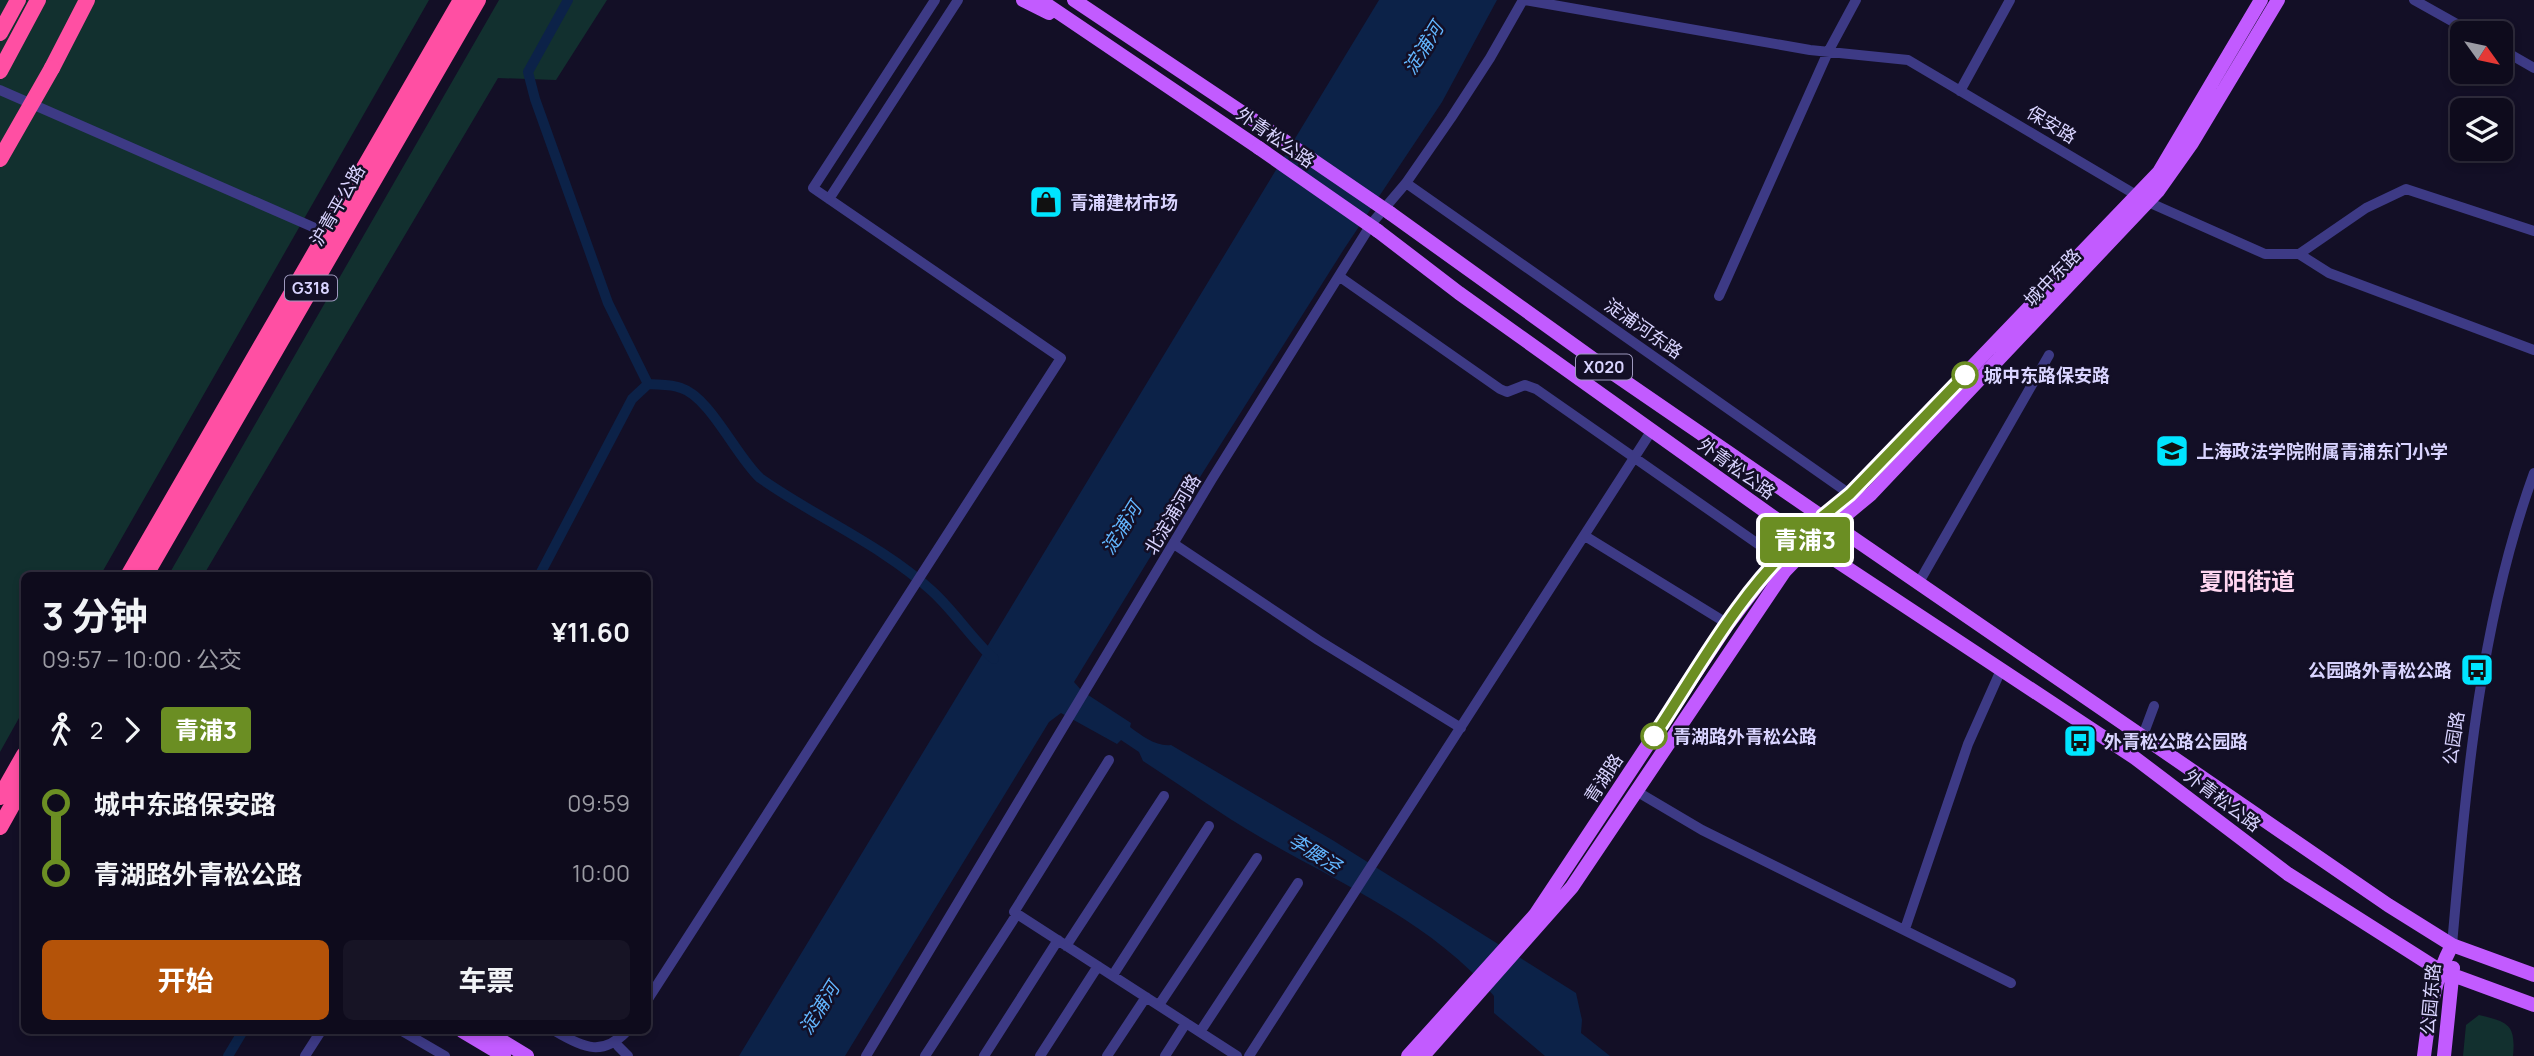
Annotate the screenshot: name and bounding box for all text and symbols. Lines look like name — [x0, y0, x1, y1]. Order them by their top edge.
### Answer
water label: 淀浦河 — [1397, 14, 1451, 79]
north arrow — [2450, 21, 2513, 84]
map controls — [2450, 21, 2513, 161]
button: layers — [2450, 98, 2513, 161]
street label: 保安路 — [2023, 100, 2081, 148]
street label: 外青松公路 — [1232, 101, 1320, 173]
street label: 沪青平公路 — [304, 160, 370, 250]
shop icon: 青浦建材市场 — [1027, 183, 1065, 221]
place label: 青浦建材市场 — [1070, 190, 1178, 214]
street label: 城中东路 — [2018, 243, 2086, 311]
road number: G318 — [285, 276, 337, 300]
street label: 淀浦河东路 — [1600, 292, 1688, 364]
road number: X020 — [1576, 354, 1632, 380]
marker: 城中东路保安路 — [1952, 362, 1978, 388]
place label: 城中东路保安路 — [1984, 363, 2110, 387]
street label: 外青松公路 — [1694, 432, 1780, 504]
school or university icon: 上海政法学院附属青浦东门小学 — [2153, 432, 2191, 470]
place label: 上海政法学院附属青浦东门小学 — [2196, 439, 2448, 463]
street label: 北淀浦河路 — [1139, 469, 1205, 559]
water label: 淀浦河 — [1095, 494, 1149, 559]
line badge: 青浦3 — [1765, 517, 1845, 563]
text: 青浦3 — [1774, 523, 1836, 556]
district label: 夏阳街道 — [2199, 564, 2295, 597]
text: 3 分钟 — [42, 589, 148, 641]
text: ¥11.60 — [551, 614, 630, 650]
text: 09:57 – 10:00 · 公交 — [42, 643, 242, 675]
bus stop icon: 公园路外青松公路 — [2458, 651, 2496, 689]
place label: 公园路外青松公路 — [2308, 658, 2452, 682]
street label: 公园路 — [2437, 709, 2469, 767]
icon: walk — [42, 711, 80, 749]
icon: forward — [113, 711, 151, 749]
text: 青浦3 — [175, 713, 237, 746]
text: 2 — [90, 714, 103, 746]
bus stop icon: 外青松公路公园路 — [2061, 722, 2099, 760]
marker: 青湖路外青松公路 — [1641, 723, 1667, 749]
place label: 青湖路外青松公路 — [1673, 724, 1817, 748]
place label: 外青松公路公园路 — [2104, 729, 2248, 753]
street label: 青湖路 — [1578, 749, 1628, 807]
street label: 外青松公路 — [2180, 763, 2266, 837]
text: 城中东路保安路 — [94, 786, 276, 822]
text: 09:59 — [567, 787, 630, 819]
water label: 李腰泾 — [1284, 827, 1348, 880]
text: 青湖路外青松公路 — [94, 856, 302, 892]
text: 10:00 — [572, 857, 630, 889]
button: 开始 — [42, 940, 329, 1020]
button: 车票 — [343, 940, 630, 1020]
street label: 公园东路 — [2415, 962, 2445, 1036]
water label: 淀浦河 — [793, 974, 847, 1039]

